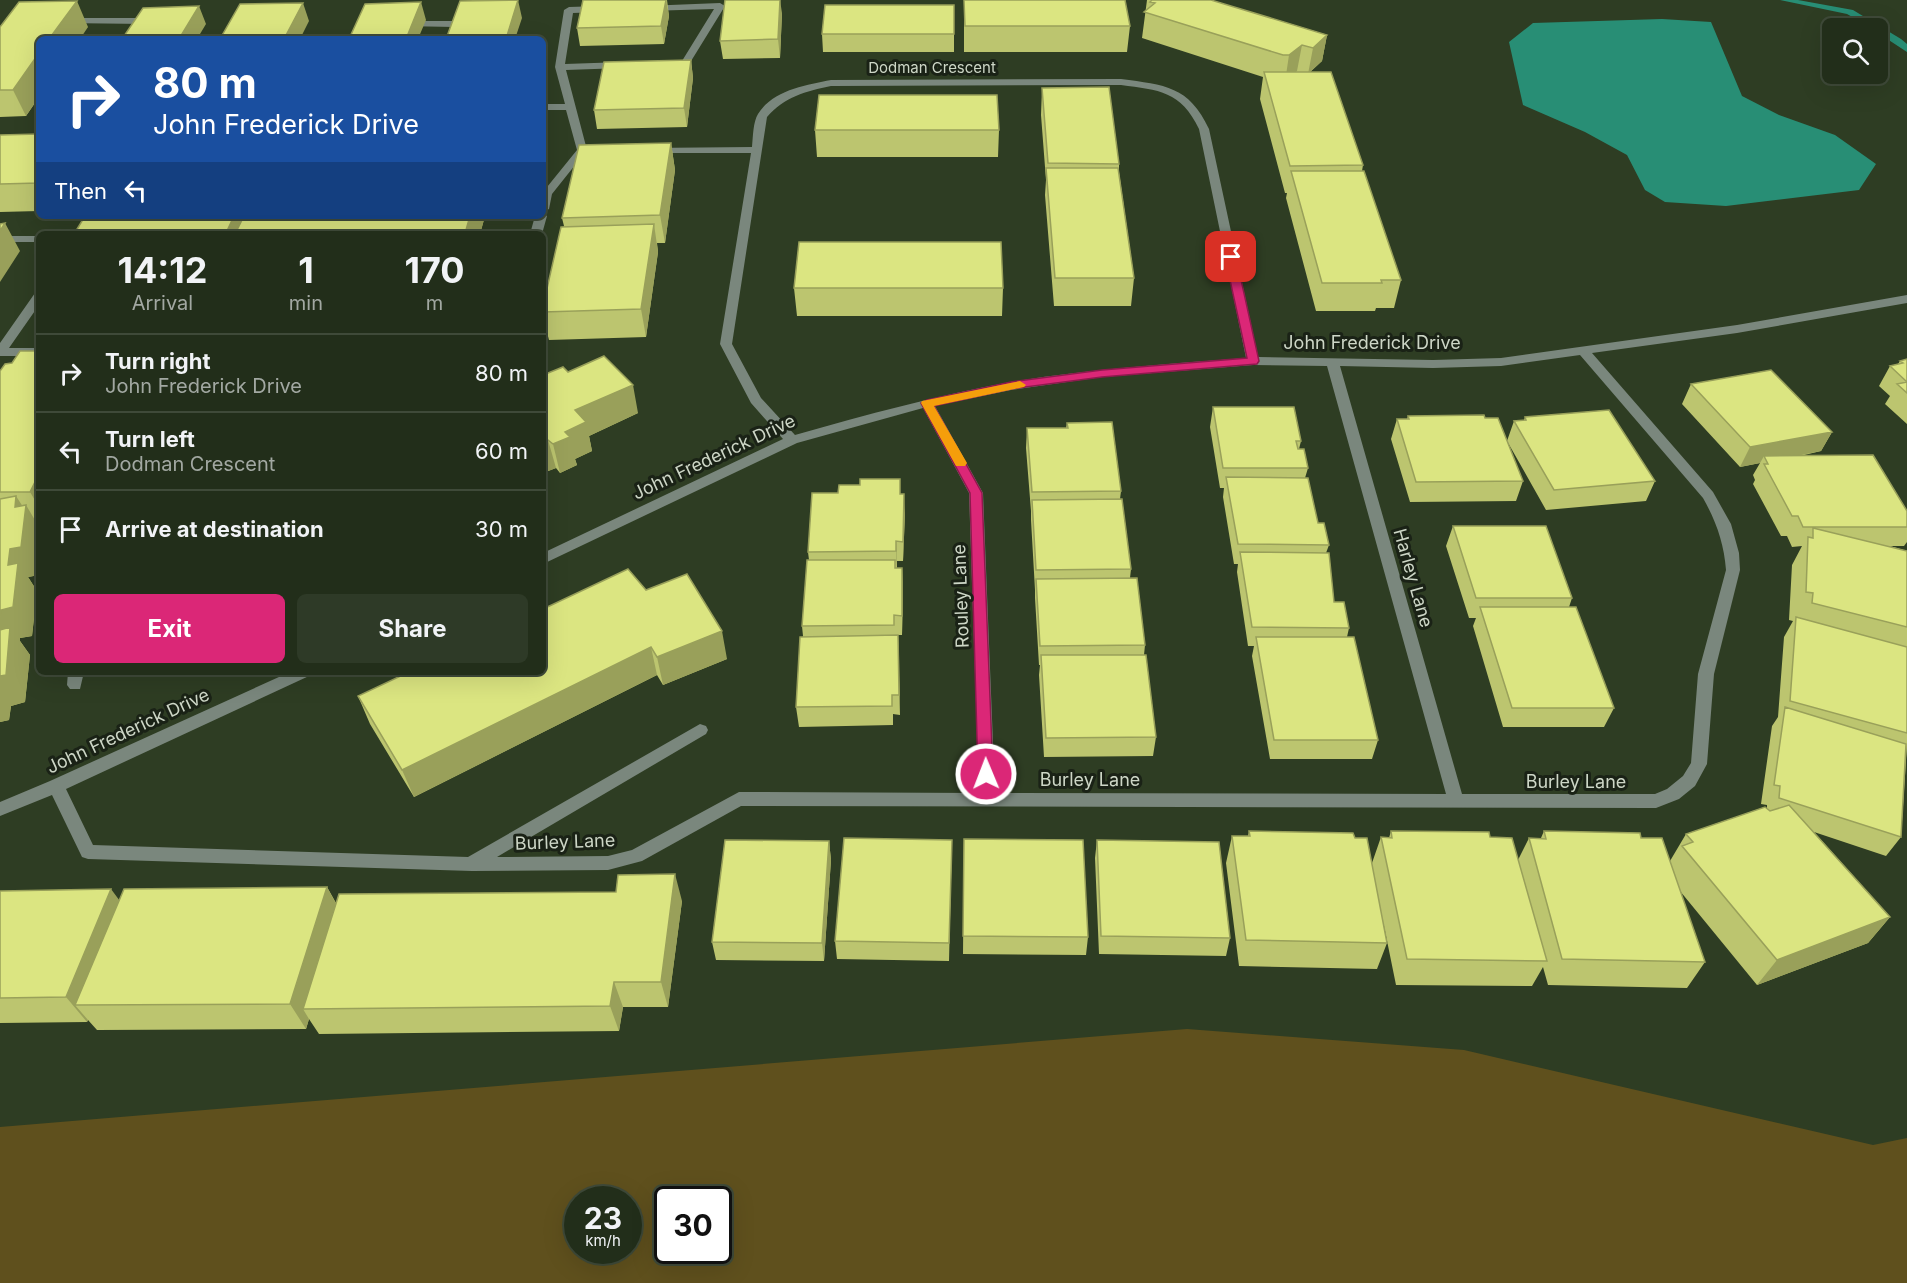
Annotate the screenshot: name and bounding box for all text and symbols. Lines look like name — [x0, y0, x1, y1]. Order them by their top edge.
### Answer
map controls — [1822, 18, 1888, 84]
button: search — [1822, 18, 1888, 84]
text: 80 m — [153, 57, 257, 108]
street label: Dodman Crescent — [868, 58, 996, 77]
icon: right — [54, 60, 132, 138]
text: John Frederick Drive — [153, 108, 419, 141]
icon: left — [119, 174, 152, 207]
text: Then — [54, 178, 107, 204]
pin — [1205, 231, 1256, 282]
icon: arrive — [1214, 240, 1247, 273]
text: 14:12 — [117, 248, 207, 292]
text: 1 — [298, 248, 314, 292]
text: 170 — [404, 248, 465, 292]
text: Arrival — [132, 291, 193, 315]
text: min — [289, 291, 323, 315]
text: m — [426, 291, 443, 315]
street label: John Frederick Drive — [1283, 332, 1461, 353]
text: Turn right — [105, 348, 211, 374]
icon: right — [54, 357, 87, 390]
text: 80 m — [475, 360, 528, 386]
text: John Frederick Drive — [105, 374, 302, 398]
street label: John Frederick Drive — [629, 410, 799, 504]
text: Turn left — [105, 426, 195, 452]
icon: left — [54, 435, 87, 468]
text: 60 m — [475, 438, 528, 464]
text: Dodman Crescent — [105, 452, 275, 476]
icon: arrive — [54, 513, 87, 546]
text: Arrive at destination — [105, 516, 324, 542]
text: 30 m — [475, 516, 528, 542]
street label: Harley Lane — [1389, 526, 1438, 630]
street label: Rouley Lane — [948, 544, 973, 648]
button: Exit — [54, 594, 285, 663]
button: Share — [297, 594, 528, 663]
street label: John Frederick Drive — [43, 684, 213, 778]
position arrow — [954, 742, 1018, 806]
street label: Burley Lane — [1040, 769, 1140, 790]
street label: Burley Lane — [1526, 771, 1626, 792]
street label: Burley Lane — [514, 829, 616, 854]
speed limit sign: 30 — [654, 1186, 732, 1264]
text: 23 — [584, 1200, 622, 1236]
text: km/h — [585, 1231, 621, 1250]

